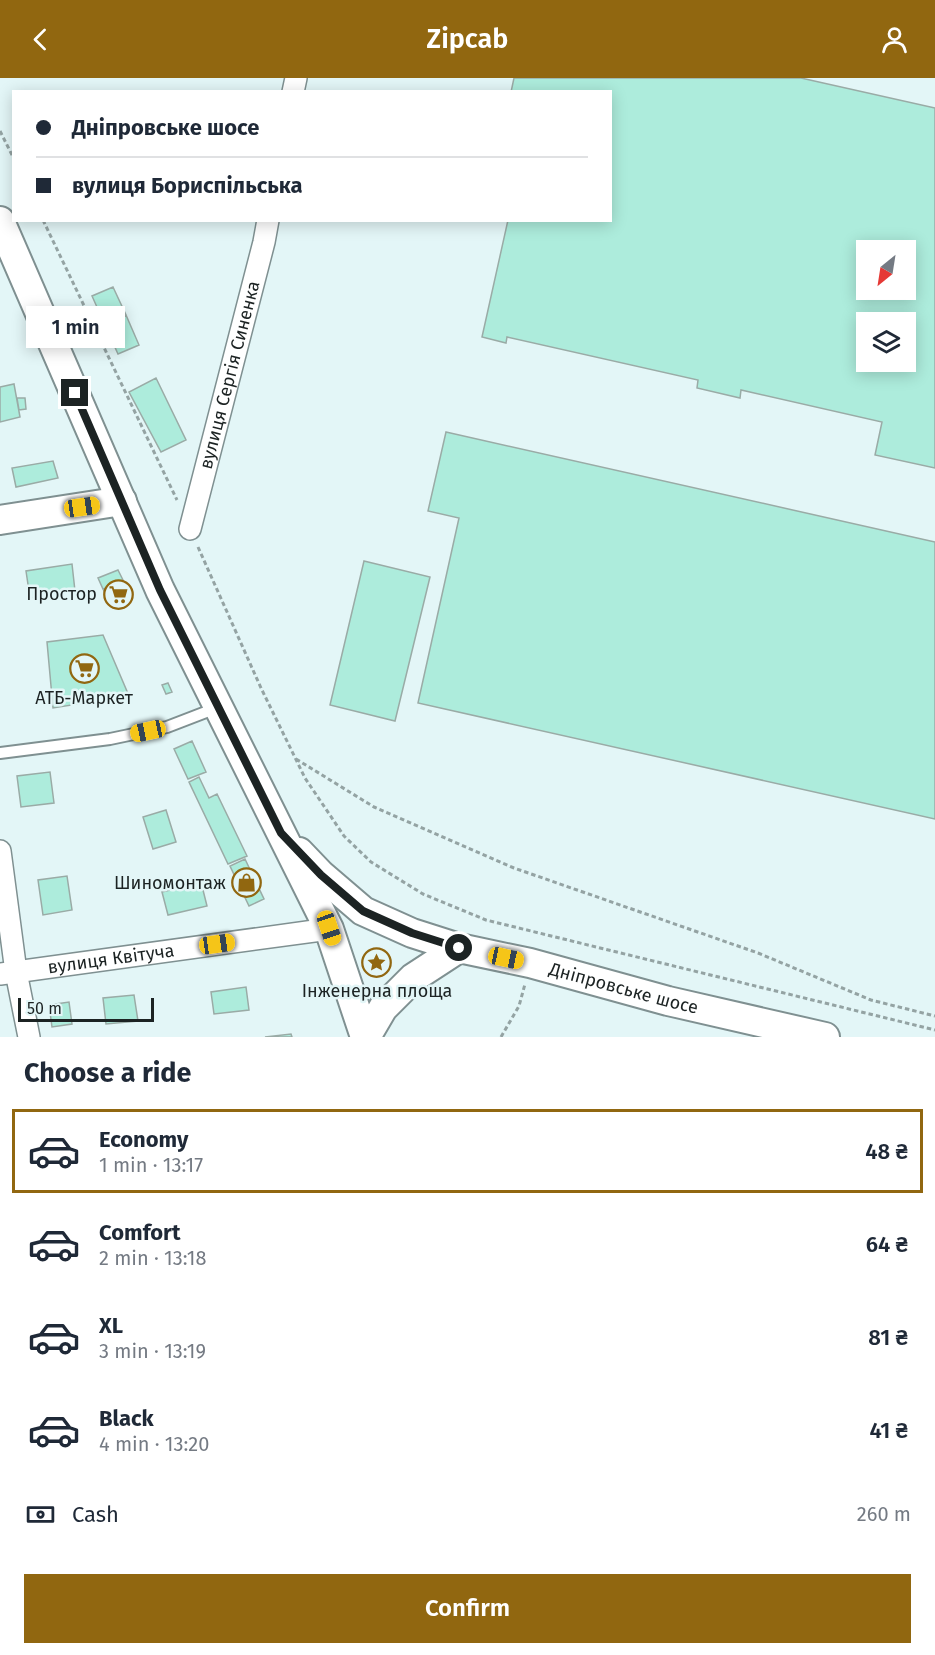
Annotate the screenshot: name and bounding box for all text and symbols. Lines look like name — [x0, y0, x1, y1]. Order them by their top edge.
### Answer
icon: back — [24, 23, 57, 56]
text: Zipcab — [427, 23, 508, 55]
icon: person — [878, 23, 911, 56]
text: Дніпровське шосе — [72, 114, 259, 141]
text: вулиця Бориспільська — [72, 172, 302, 199]
north arrow — [856, 240, 916, 300]
map controls — [856, 240, 916, 372]
street label: вулиця Сергія Синенка — [195, 279, 264, 471]
callout: 1 min — [26, 306, 124, 348]
button: layers — [856, 312, 916, 372]
text: 1 min — [51, 315, 100, 339]
route end — [61, 379, 88, 406]
car — [63, 496, 101, 518]
supermarket icon: Простор — [102, 578, 134, 610]
place label: Простор — [26, 583, 97, 605]
supermarket icon: АТБ-Маркет — [68, 653, 100, 685]
place label: АТБ-Маркет — [35, 687, 134, 709]
car — [129, 718, 167, 744]
shop icon: Шиномонтаж — [231, 867, 263, 899]
place label: Шиномонтаж — [114, 872, 226, 894]
car — [315, 908, 343, 948]
car — [198, 933, 236, 955]
route start — [445, 934, 472, 961]
street label: вулиця Квітуча — [46, 939, 176, 978]
car — [487, 945, 525, 971]
place icon: Інженерна площа — [361, 946, 393, 978]
street label: Дніпровське шосе — [546, 958, 700, 1019]
place label: Інженерна площа — [302, 980, 452, 1002]
scale bar — [18, 995, 154, 1022]
text: 50 m — [27, 999, 62, 1018]
text: Choose a ride — [24, 1057, 191, 1089]
icon: car — [27, 1124, 81, 1178]
text: Economy — [99, 1126, 188, 1153]
text: 48 ₴ — [865, 1138, 908, 1165]
text: 1 min · 13:17 — [99, 1153, 203, 1177]
icon: car — [27, 1217, 81, 1271]
text: Comfort — [99, 1219, 180, 1246]
text: 64 ₴ — [866, 1231, 908, 1258]
text: 2 min · 13:18 — [99, 1246, 206, 1270]
icon: car — [27, 1310, 81, 1364]
text: XL — [99, 1312, 123, 1339]
text: 81 ₴ — [868, 1324, 908, 1351]
text: 3 min · 13:19 — [99, 1339, 206, 1363]
icon: car — [27, 1403, 81, 1457]
text: Black — [99, 1405, 154, 1432]
text: 41 ₴ — [869, 1417, 908, 1444]
text: 4 min · 13:20 — [99, 1432, 209, 1456]
icon: cash — [24, 1498, 57, 1531]
text: Cash — [72, 1501, 119, 1528]
text: 260 m — [857, 1502, 911, 1526]
button: Confirm — [24, 1574, 911, 1643]

